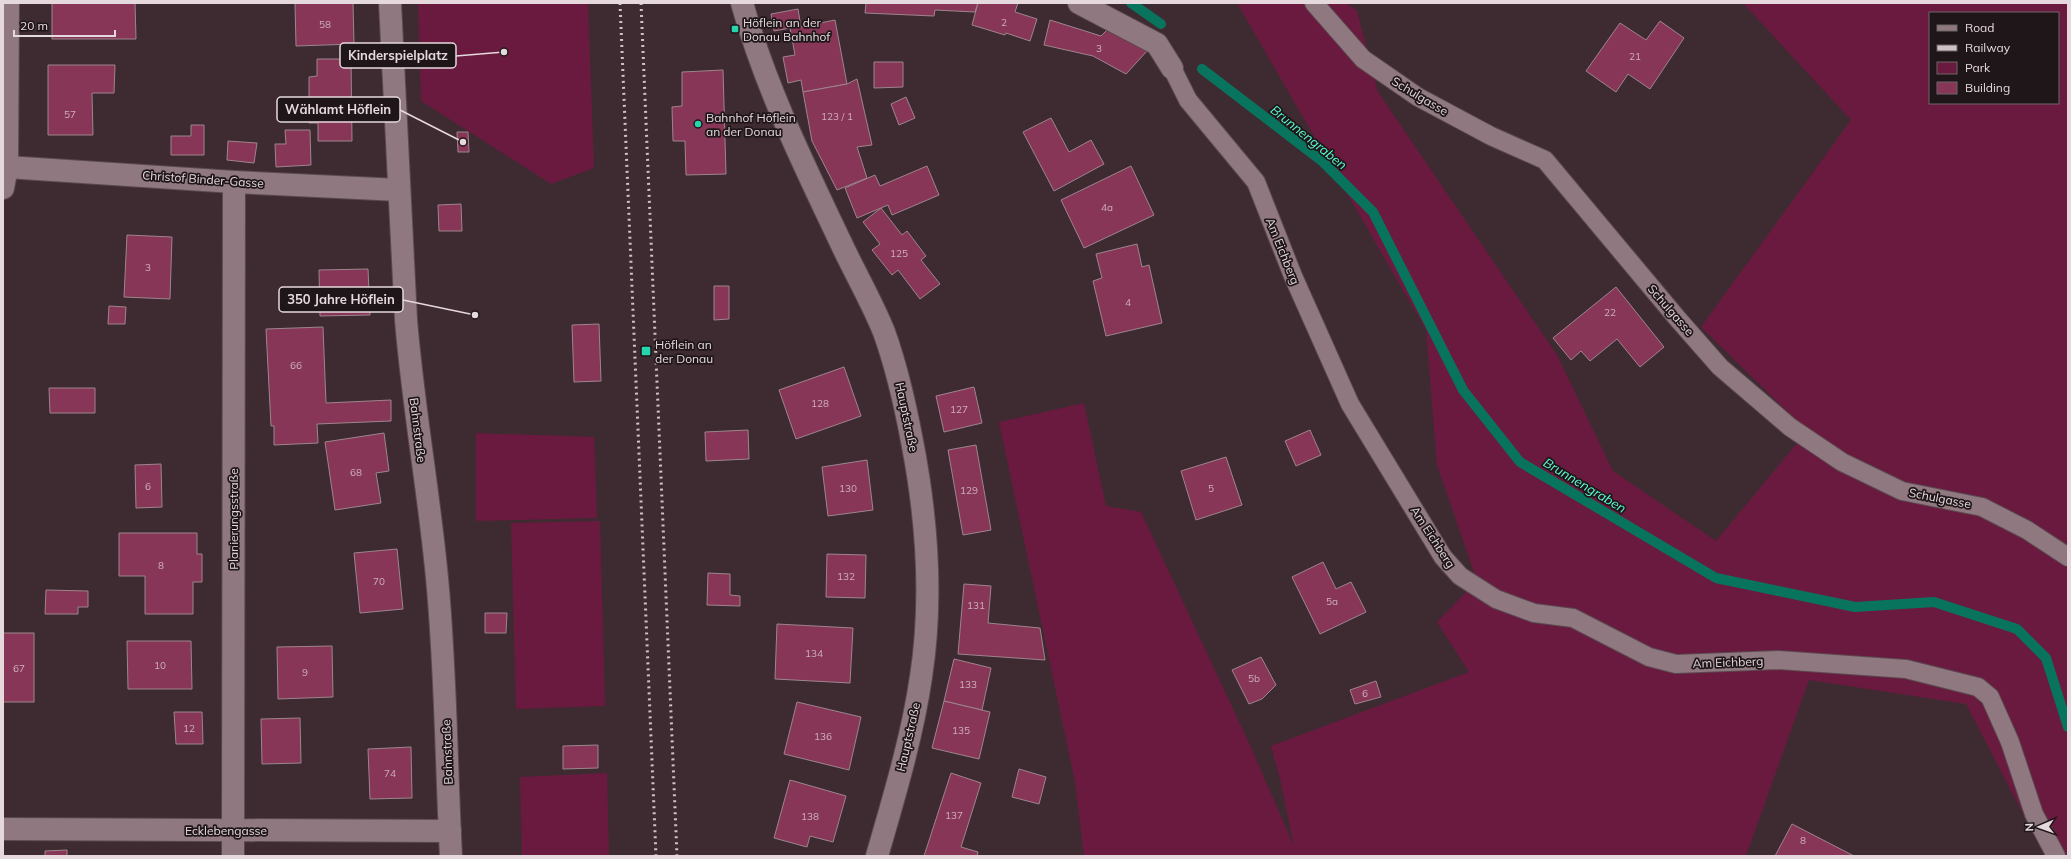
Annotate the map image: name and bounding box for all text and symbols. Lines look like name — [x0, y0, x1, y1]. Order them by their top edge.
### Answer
scale bar — [14, 12, 115, 38]
legend — [1929, 12, 2059, 104]
place label: Höflein an der Donau Bahnhof — [743, 15, 831, 44]
house number: 2 — [1001, 16, 1007, 29]
text: 20 m — [20, 18, 48, 33]
house number: 58 — [319, 18, 331, 31]
text: Road — [1965, 20, 1994, 35]
marker: Höflein an der Donau Bahnhof — [730, 24, 740, 34]
text: Railway — [1965, 40, 2011, 55]
house number: 3 — [1096, 42, 1102, 55]
callout: Kinderspielplatz — [340, 43, 456, 68]
text: Kinderspielplatz — [348, 47, 448, 63]
house number: 21 — [1629, 50, 1641, 63]
text: Park — [1965, 60, 1991, 75]
street label: Schulgasse — [1389, 73, 1451, 119]
text: Building — [1965, 80, 2010, 95]
callout: Wählamt Höflein — [277, 97, 400, 122]
text: Wählamt Höflein — [285, 101, 391, 117]
water label: Brunnengraben — [1268, 101, 1350, 173]
house number: 57 — [64, 108, 76, 121]
place label: Bahnhof Höflein an der Donau — [706, 110, 796, 139]
house number: 123 / 1 — [821, 110, 853, 123]
marker: Bahnhof Höflein an der Donau — [693, 119, 703, 129]
street label: Christof Binder-Gasse — [142, 167, 264, 191]
house number: 4a — [1101, 201, 1113, 214]
street label: Am Eichberg — [1263, 215, 1303, 287]
house number: 125 — [890, 247, 908, 260]
house number: 3 — [145, 261, 151, 274]
street label: Schulgasse — [1645, 281, 1697, 339]
callout: 350 Jahre Höflein — [279, 287, 403, 312]
text: 350 Jahre Höflein — [287, 291, 395, 307]
house number: 4 — [1125, 296, 1131, 309]
house number: 22 — [1604, 306, 1616, 319]
place label: Höflein an der Donau — [655, 337, 713, 366]
marker: Höflein an der Donau — [640, 345, 652, 357]
house number: 66 — [290, 359, 302, 372]
street label: Hauptstraße — [892, 381, 922, 453]
street label: Bahnstraße — [407, 397, 429, 463]
house number: 128 — [811, 397, 829, 410]
house number: 127 — [950, 403, 968, 416]
water label: Brunnengraben — [1541, 454, 1629, 516]
house number: 68 — [350, 466, 362, 479]
street label: Planierungsstraße — [226, 468, 241, 570]
house number: 6 — [145, 480, 151, 493]
house number: 130 — [839, 482, 857, 495]
house number: 5 — [1208, 482, 1214, 495]
house number: 129 — [960, 484, 978, 497]
street label: Schulgasse — [1908, 485, 1972, 511]
street label: Am Eichberg — [1407, 503, 1459, 571]
house number: 8 — [158, 559, 164, 572]
house number: 132 — [837, 570, 855, 583]
house number: 70 — [373, 575, 385, 588]
house number: 5a — [1326, 595, 1338, 608]
house number: 131 — [967, 599, 985, 612]
house number: 134 — [805, 647, 823, 660]
street label: Am Eichberg — [1692, 653, 1764, 671]
house number: 10 — [154, 659, 166, 672]
house number: 67 — [13, 662, 25, 675]
house number: 9 — [302, 666, 308, 679]
house number: 5b — [1248, 672, 1260, 685]
house number: 133 — [959, 678, 977, 691]
house number: 6 — [1362, 687, 1368, 700]
street label: Hauptstraße — [893, 701, 923, 773]
street label: Bahnstraße — [438, 719, 456, 785]
house number: 12 — [183, 722, 195, 735]
house number: 135 — [952, 724, 970, 737]
house number: 136 — [814, 730, 832, 743]
house number: 74 — [384, 767, 396, 780]
north arrow — [2019, 807, 2059, 847]
house number: 137 — [945, 809, 963, 822]
house number: 138 — [801, 810, 819, 823]
street label: Ecklebengasse — [185, 823, 267, 838]
text: N — [2022, 823, 2036, 832]
house number: 8 — [1800, 834, 1806, 847]

